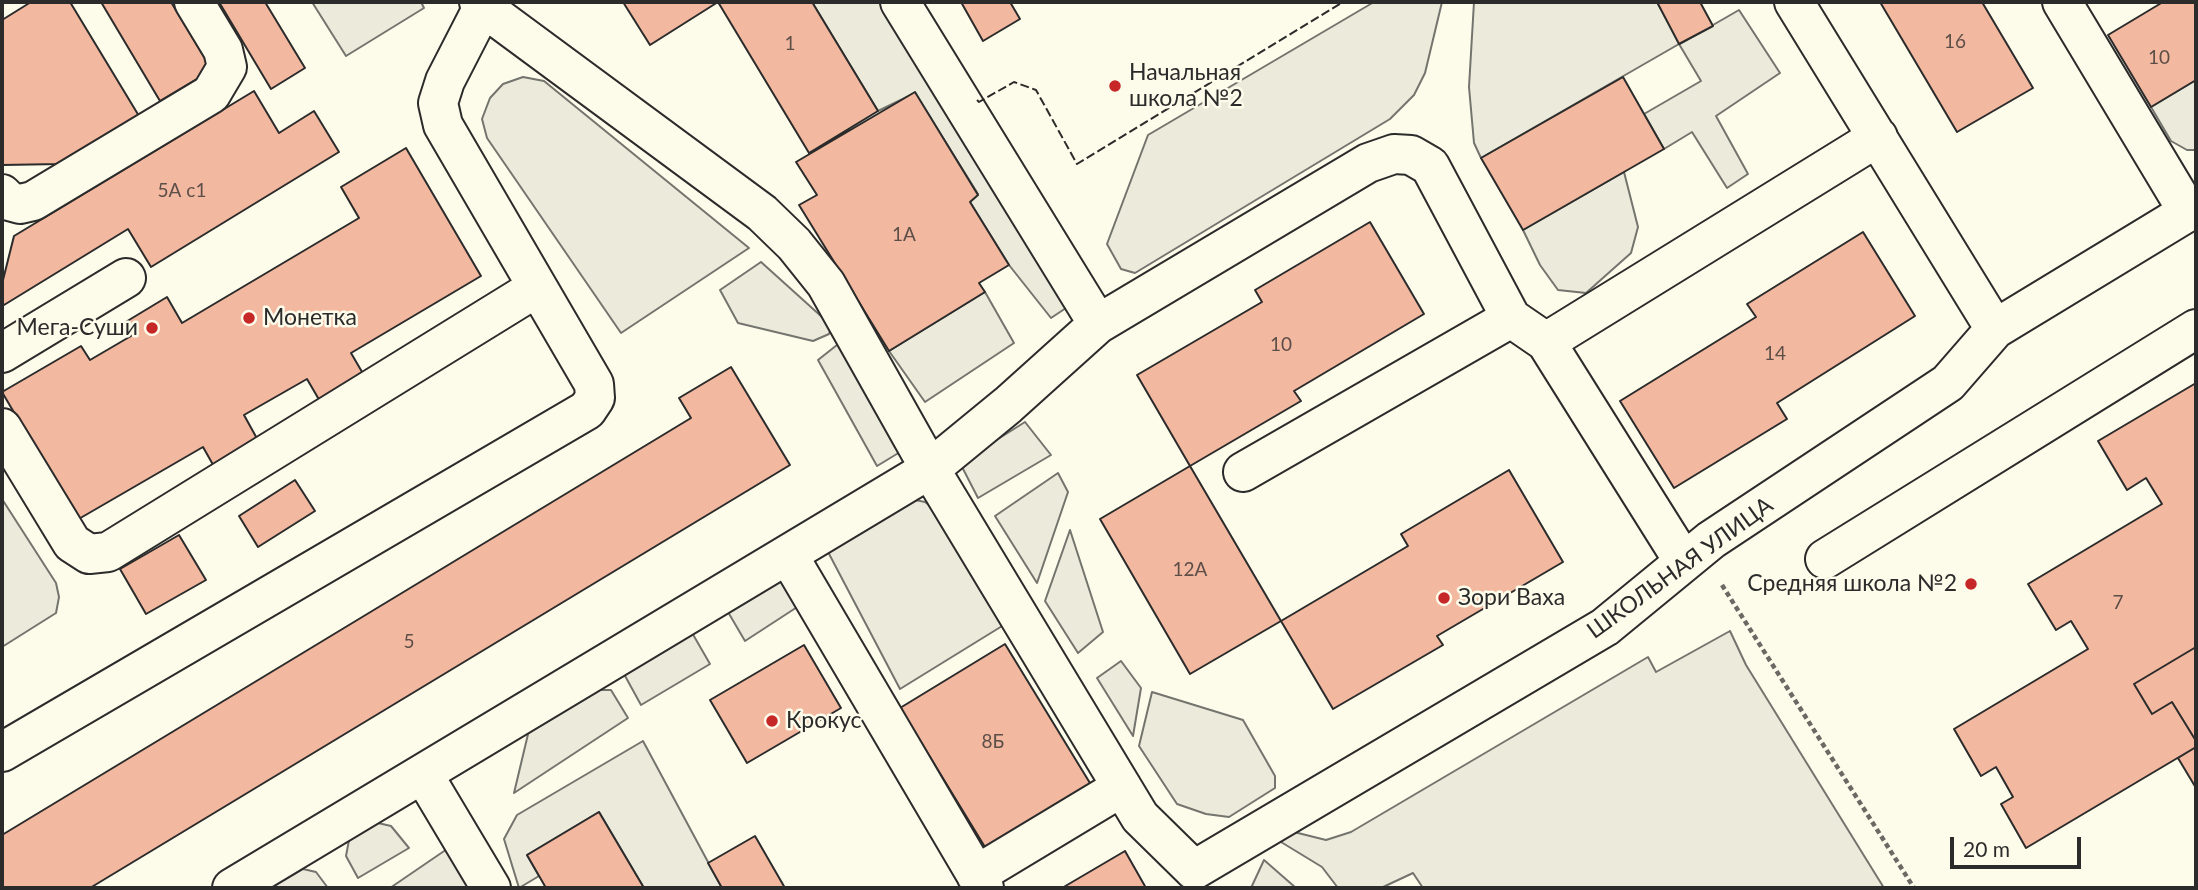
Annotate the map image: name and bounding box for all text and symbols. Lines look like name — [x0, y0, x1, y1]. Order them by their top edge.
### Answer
house number: 16 — [1944, 31, 1966, 53]
house number: 1 — [784, 33, 796, 55]
house number: 10 — [2148, 47, 2170, 69]
place label: Начальная школа №2 — [1129, 59, 1243, 113]
marker: Начальная школа №2 — [1107, 78, 1123, 94]
house number: 5А с1 — [158, 180, 206, 202]
house number: 1А — [892, 224, 916, 246]
place label: Монетка — [263, 304, 357, 332]
marker: Монетка — [241, 310, 257, 326]
place label: Мега-Суши — [17, 314, 138, 342]
marker: Мега-Суши — [144, 320, 160, 336]
house number: 10 — [1270, 334, 1292, 356]
house number: 14 — [1764, 343, 1786, 365]
street label: ШКОЛЬНАЯ УЛИЦА — [1582, 491, 1778, 645]
house number: 12А — [1173, 559, 1207, 581]
place label: Средняя школа №2 — [1747, 570, 1957, 598]
marker: Средняя школа №2 — [1963, 576, 1979, 592]
place label: Зори Ваха — [1458, 584, 1565, 612]
marker: Зори Ваха — [1436, 590, 1452, 606]
house number: 7 — [2112, 592, 2124, 614]
house number: 5 — [403, 631, 415, 653]
place label: Крокус — [786, 707, 862, 735]
marker: Крокус — [764, 713, 780, 729]
house number: 8Б — [982, 731, 1004, 753]
scale bar — [1953, 824, 2084, 868]
text: 20 m — [1963, 836, 2010, 861]

